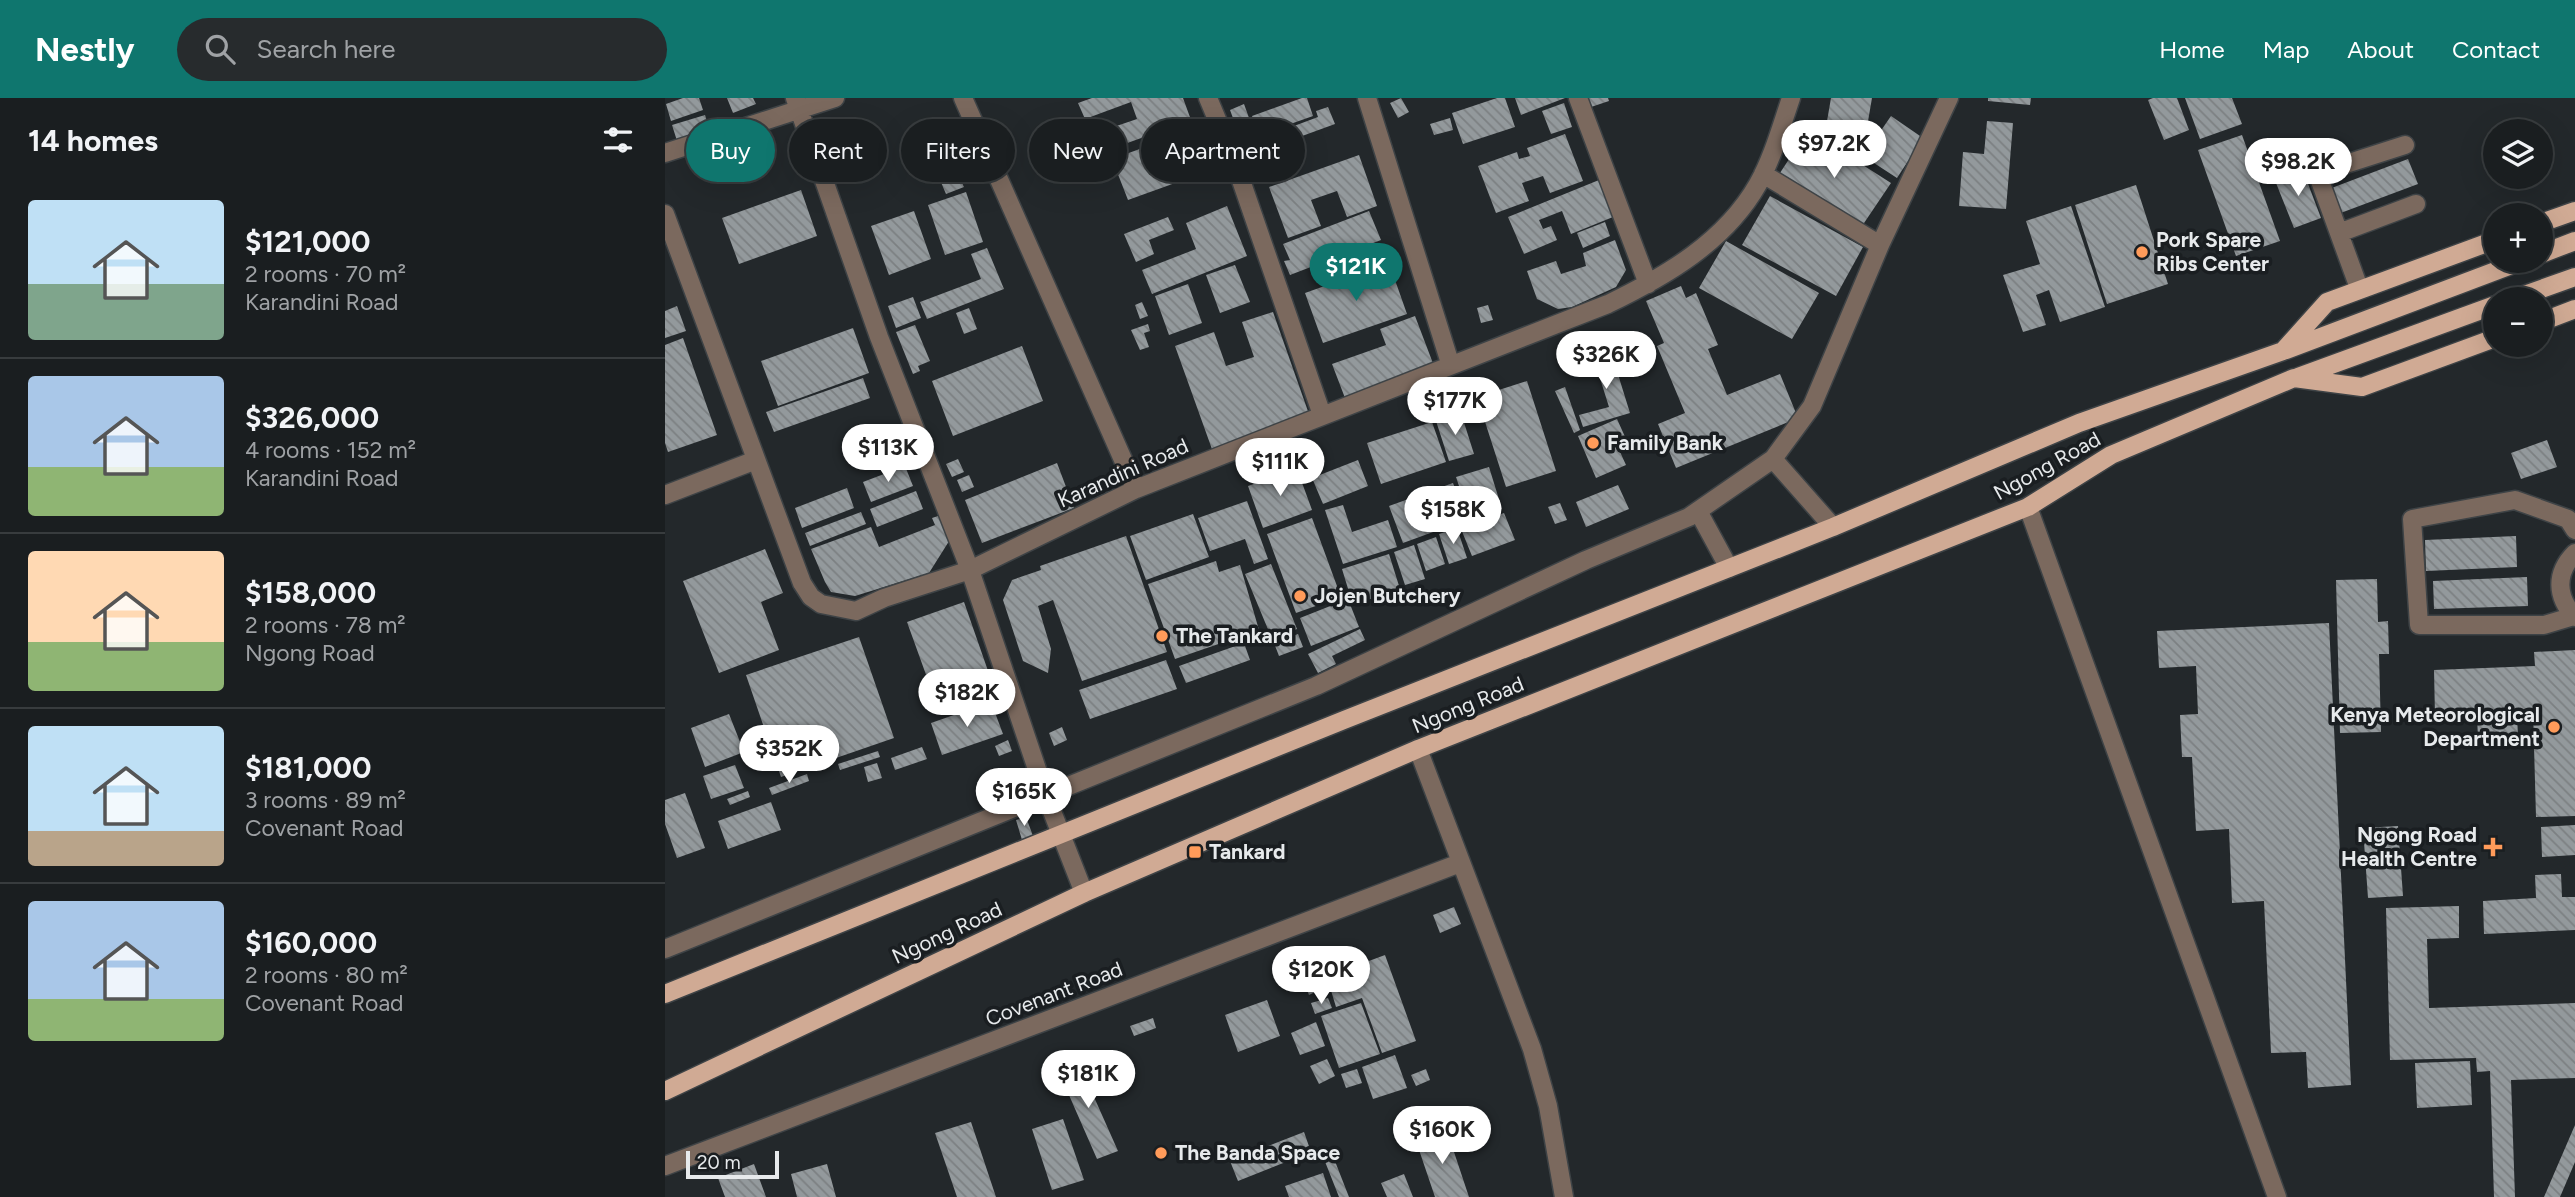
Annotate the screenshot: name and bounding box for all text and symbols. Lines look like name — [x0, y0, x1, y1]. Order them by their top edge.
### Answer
search box — [177, 18, 667, 81]
text: Nestly — [35, 30, 135, 69]
icon: search — [201, 30, 239, 68]
text: Search here — [257, 33, 395, 65]
text: Home — [2159, 35, 2225, 64]
text: Map — [2263, 35, 2309, 64]
text: About — [2347, 35, 2414, 64]
text: Contact — [2452, 35, 2540, 64]
chip: Buy — [686, 119, 775, 182]
chip: Rent — [789, 119, 887, 182]
chip: Filters — [901, 119, 1015, 182]
chip: New — [1029, 119, 1127, 182]
chip: Apartment — [1141, 119, 1305, 182]
map controls — [2483, 119, 2553, 357]
button: layers — [2483, 119, 2553, 189]
pin: $97.2K — [1777, 120, 1891, 180]
icon: filters — [599, 121, 637, 159]
text: 14 homes — [28, 122, 158, 159]
text: $97.2K — [1797, 129, 1871, 157]
pin: $98.2K — [2241, 139, 2355, 198]
text: $98.2K — [2261, 147, 2335, 175]
button: + — [2483, 203, 2553, 273]
text: $121,000 — [245, 223, 370, 260]
place label: Pork Spare Ribs Center — [2156, 227, 2269, 276]
icon: home — [84, 228, 168, 312]
pin: $121K — [1307, 244, 1405, 303]
marker: Pork Spare Ribs Center — [2134, 244, 2150, 260]
text: $121K — [1326, 252, 1386, 280]
text: 2 rooms · 70 m² — [245, 260, 406, 288]
button: − — [2483, 287, 2553, 357]
text: Karandini Road — [245, 288, 399, 316]
pin: $326K — [1557, 331, 1655, 391]
text: $326K — [1572, 340, 1640, 368]
pin: $177K — [1406, 378, 1504, 437]
text: $177K — [1423, 386, 1487, 414]
text: $326,000 — [245, 399, 379, 436]
icon: home — [84, 404, 168, 488]
pin: $113K — [839, 424, 937, 484]
street label: Ngong Road — [1989, 426, 2105, 505]
place label: Family Bank — [1607, 430, 1724, 455]
text: $113K — [858, 433, 918, 461]
street label: Karandini Road — [1054, 433, 1192, 512]
marker: Family Bank — [1585, 435, 1601, 451]
text: 4 rooms · 152 m² — [245, 436, 416, 464]
pin: $111K — [1231, 438, 1329, 498]
text: $111K — [1251, 447, 1309, 475]
text: Karandini Road — [245, 464, 399, 492]
pin: $158K — [1404, 486, 1502, 546]
text: $158K — [1420, 495, 1486, 523]
text: $158,000 — [245, 574, 376, 611]
icon: home — [84, 579, 168, 663]
place label: Jojen Butchery — [1314, 583, 1462, 608]
marker: Jojen Butchery — [1292, 588, 1308, 604]
text: 2 rooms · 78 m² — [245, 611, 406, 639]
place label: The Tankard — [1176, 623, 1293, 648]
marker: The Tankard — [1154, 628, 1170, 644]
text: Ngong Road — [245, 639, 375, 667]
pin: $182K — [918, 670, 1016, 729]
street label: Ngong Road — [1408, 671, 1527, 738]
text: $182K — [934, 678, 1000, 706]
place label: Kenya Meteorological Department — [2330, 702, 2540, 751]
marker: Kenya Meteorological Department — [2546, 719, 2562, 735]
pin: $352K — [740, 726, 838, 785]
text: $352K — [755, 734, 823, 762]
text: $181,000 — [245, 749, 371, 786]
icon: home — [84, 754, 168, 838]
pin: $165K — [975, 768, 1073, 828]
text: $165K — [992, 777, 1056, 805]
text: 3 rooms · 89 m² — [245, 786, 406, 814]
text: Covenant Road — [245, 814, 404, 842]
place label: Ngong Road Health Centre — [2341, 822, 2477, 871]
marker: Ngong Road Health Centre — [2483, 837, 2503, 857]
place label: Tankard — [1209, 839, 1285, 864]
marker: Tankard — [1187, 844, 1203, 860]
street label: Ngong Road — [888, 896, 1006, 969]
text: $160,000 — [245, 924, 377, 961]
icon: home — [84, 929, 168, 1013]
pin: $120K — [1272, 946, 1370, 1006]
text: $120K — [1288, 955, 1354, 983]
street label: Covenant Road — [982, 956, 1126, 1031]
text: 2 rooms · 80 m² — [245, 961, 408, 989]
text: Covenant Road — [245, 989, 404, 1017]
pin: $181K — [1039, 1051, 1137, 1110]
text: $181K — [1057, 1059, 1119, 1087]
pin: $160K — [1393, 1107, 1491, 1166]
text: $160K — [1409, 1115, 1475, 1143]
place label: The Banda Space — [1175, 1140, 1341, 1165]
marker: The Banda Space — [1153, 1145, 1169, 1161]
scale bar — [686, 1148, 779, 1180]
text: 20 m — [697, 1151, 741, 1174]

